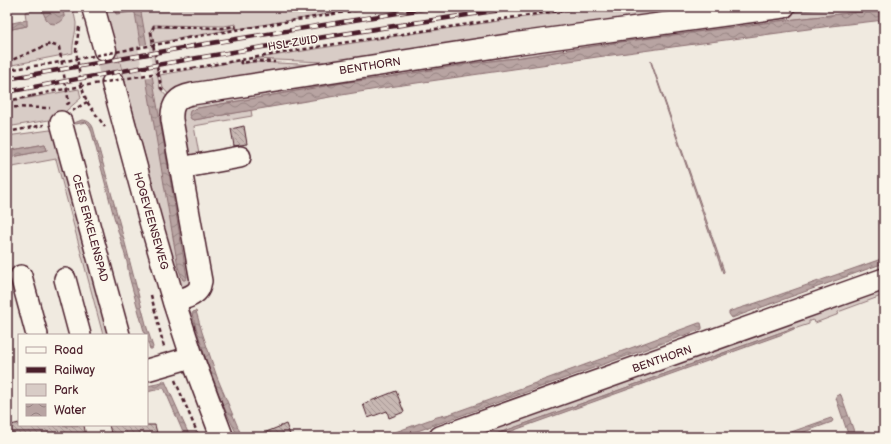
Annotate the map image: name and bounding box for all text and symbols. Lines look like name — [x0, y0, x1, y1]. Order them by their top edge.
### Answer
street label: HSL-ZUID — [267, 33, 319, 53]
street label: BENTHORN — [338, 55, 402, 77]
street label: HOGEVEENSEWEG — [131, 171, 171, 271]
street label: CEES ERKELENSPAD — [69, 173, 111, 283]
legend — [18, 334, 148, 426]
text: Road — [54, 343, 83, 358]
street label: BENTHORN — [630, 343, 694, 375]
text: Railway — [54, 363, 96, 378]
text: Park — [54, 383, 78, 398]
text: Water — [54, 403, 86, 418]

